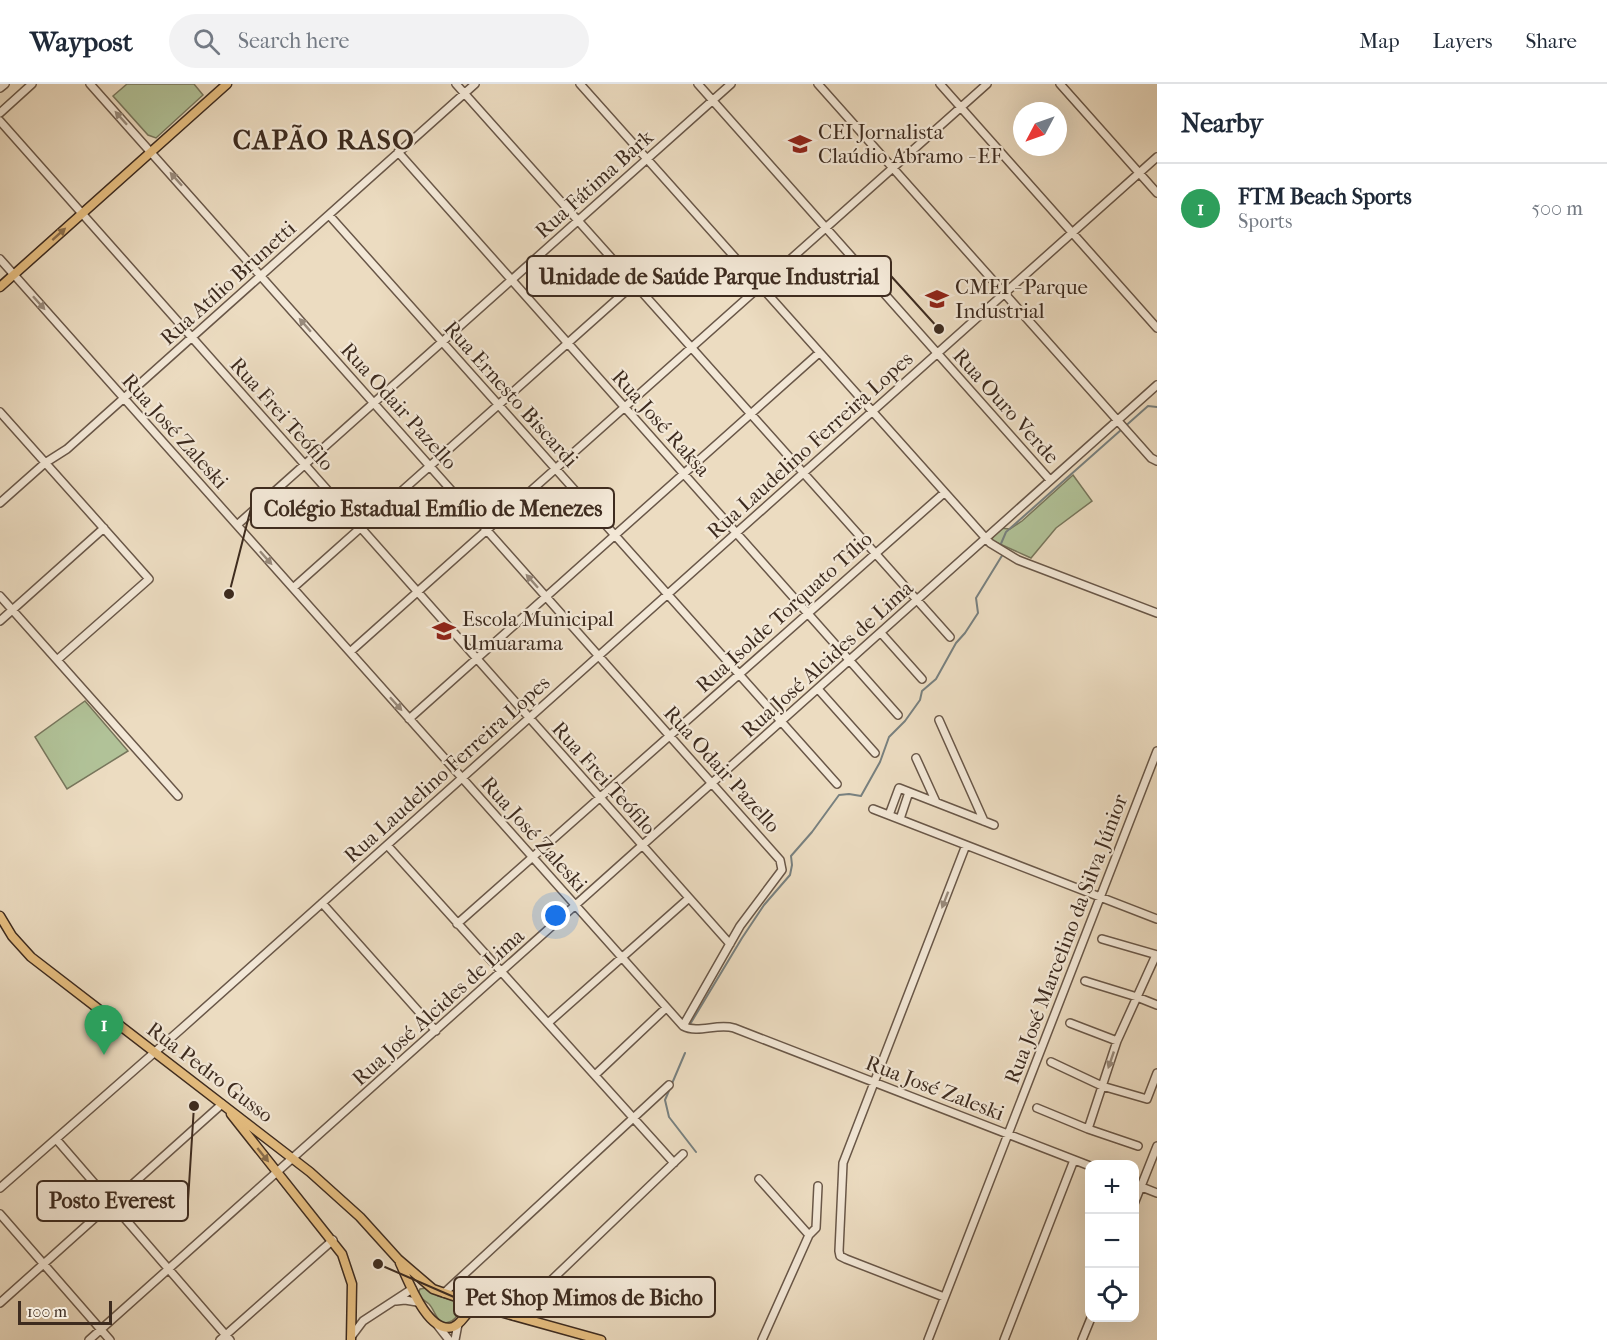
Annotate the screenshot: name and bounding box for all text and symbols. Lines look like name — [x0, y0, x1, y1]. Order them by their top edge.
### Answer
search box — [169, 14, 589, 68]
text: Waypost — [30, 25, 133, 58]
icon: search — [190, 25, 223, 58]
text: Search here — [238, 28, 349, 54]
text: Map — [1359, 29, 1400, 53]
text: Layers — [1433, 29, 1492, 53]
text: Share — [1525, 29, 1577, 53]
north arrow — [1013, 102, 1067, 156]
text: Nearby — [1181, 108, 1263, 139]
one-way arrow — [115, 111, 128, 126]
place label: CEI Jornalista Claúdio Abramo - EF — [818, 120, 1002, 168]
district label: CAPÃO RASO — [233, 124, 415, 156]
street label: Rua Fátima Bark — [530, 125, 658, 243]
school or university icon: CEI Jornalista Claúdio Abramo - EF — [787, 131, 813, 157]
one-way arrow — [170, 172, 183, 187]
text: FTM Beach Sports — [1238, 184, 1412, 210]
text: 1 — [1197, 197, 1204, 220]
text: 500 m — [1531, 197, 1583, 220]
text: Sports — [1238, 210, 1292, 233]
street label: Rua Atílio Brunetti — [156, 216, 300, 350]
one-way arrow — [52, 227, 67, 241]
callout: Unidade de Saúde Parque Industrial — [527, 256, 891, 296]
text: Unidade de Saúde Parque Industrial — [538, 264, 880, 290]
place label: CMEI - Parque Industrial — [955, 275, 1088, 323]
school or university icon: CMEI - Parque Industrial — [924, 286, 950, 312]
one-way arrow — [32, 295, 46, 310]
street label: Rua Ernesto Biscardi — [439, 316, 583, 472]
one-way arrow — [299, 318, 312, 333]
street label: Rua Odair Pazello — [336, 338, 462, 474]
street label: Rua Ouro Verde — [948, 343, 1064, 469]
street label: Rua Laudelino Ferreira Lopes — [702, 346, 918, 544]
street label: Rua Frei Teófilo — [225, 353, 339, 475]
street label: Rua José Raksa — [607, 365, 715, 481]
street label: Rua José Zaleski — [117, 369, 233, 493]
callout: Colégio Estadual Emílio de Menezes — [251, 488, 614, 528]
text: Colégio Estadual Emílio de Menezes — [264, 496, 602, 522]
street label: Rua Isolde Torquato Tílio — [691, 527, 877, 697]
one-way arrow — [259, 550, 272, 565]
one-way arrow — [525, 573, 539, 588]
street label: Rua José Alcides de Lima — [736, 575, 918, 742]
place label: Escola Municipal Umuarama — [462, 607, 614, 655]
school or university icon: Escola Municipal Umuarama — [431, 618, 457, 644]
street label: Rua Laudelino Ferreira Lopes — [339, 670, 555, 868]
one-way arrow — [389, 696, 402, 711]
street label: Rua Odair Pazello — [659, 701, 785, 837]
street label: Rua Frei Teófilo — [547, 717, 661, 839]
street label: Rua José Zaleski — [476, 772, 592, 896]
street label: Rua José Marcelino da Silva Júnior — [1000, 791, 1132, 1087]
one-way arrow — [940, 891, 949, 909]
your location — [541, 901, 570, 930]
street label: Rua José Alcides de Lima — [347, 923, 529, 1090]
pin: 1 — [84, 1006, 124, 1055]
street label: Rua Pedro Gusso — [142, 1017, 278, 1127]
street label: Rua José Zaleski — [862, 1051, 1008, 1125]
one-way arrow — [1105, 1051, 1115, 1069]
one-way arrow — [257, 1147, 270, 1163]
map controls — [1085, 1160, 1139, 1322]
button: + — [1085, 1160, 1139, 1214]
callout: Posto Everest — [37, 1181, 188, 1221]
text: Posto Everest — [49, 1188, 176, 1214]
button: − — [1085, 1214, 1139, 1268]
button: locate — [1085, 1268, 1139, 1322]
callout: Pet Shop Mimos de Bicho — [454, 1277, 715, 1317]
text: Pet Shop Mimos de Bicho — [465, 1285, 703, 1311]
scale bar — [18, 1298, 112, 1326]
text: 100 m — [27, 1302, 67, 1321]

